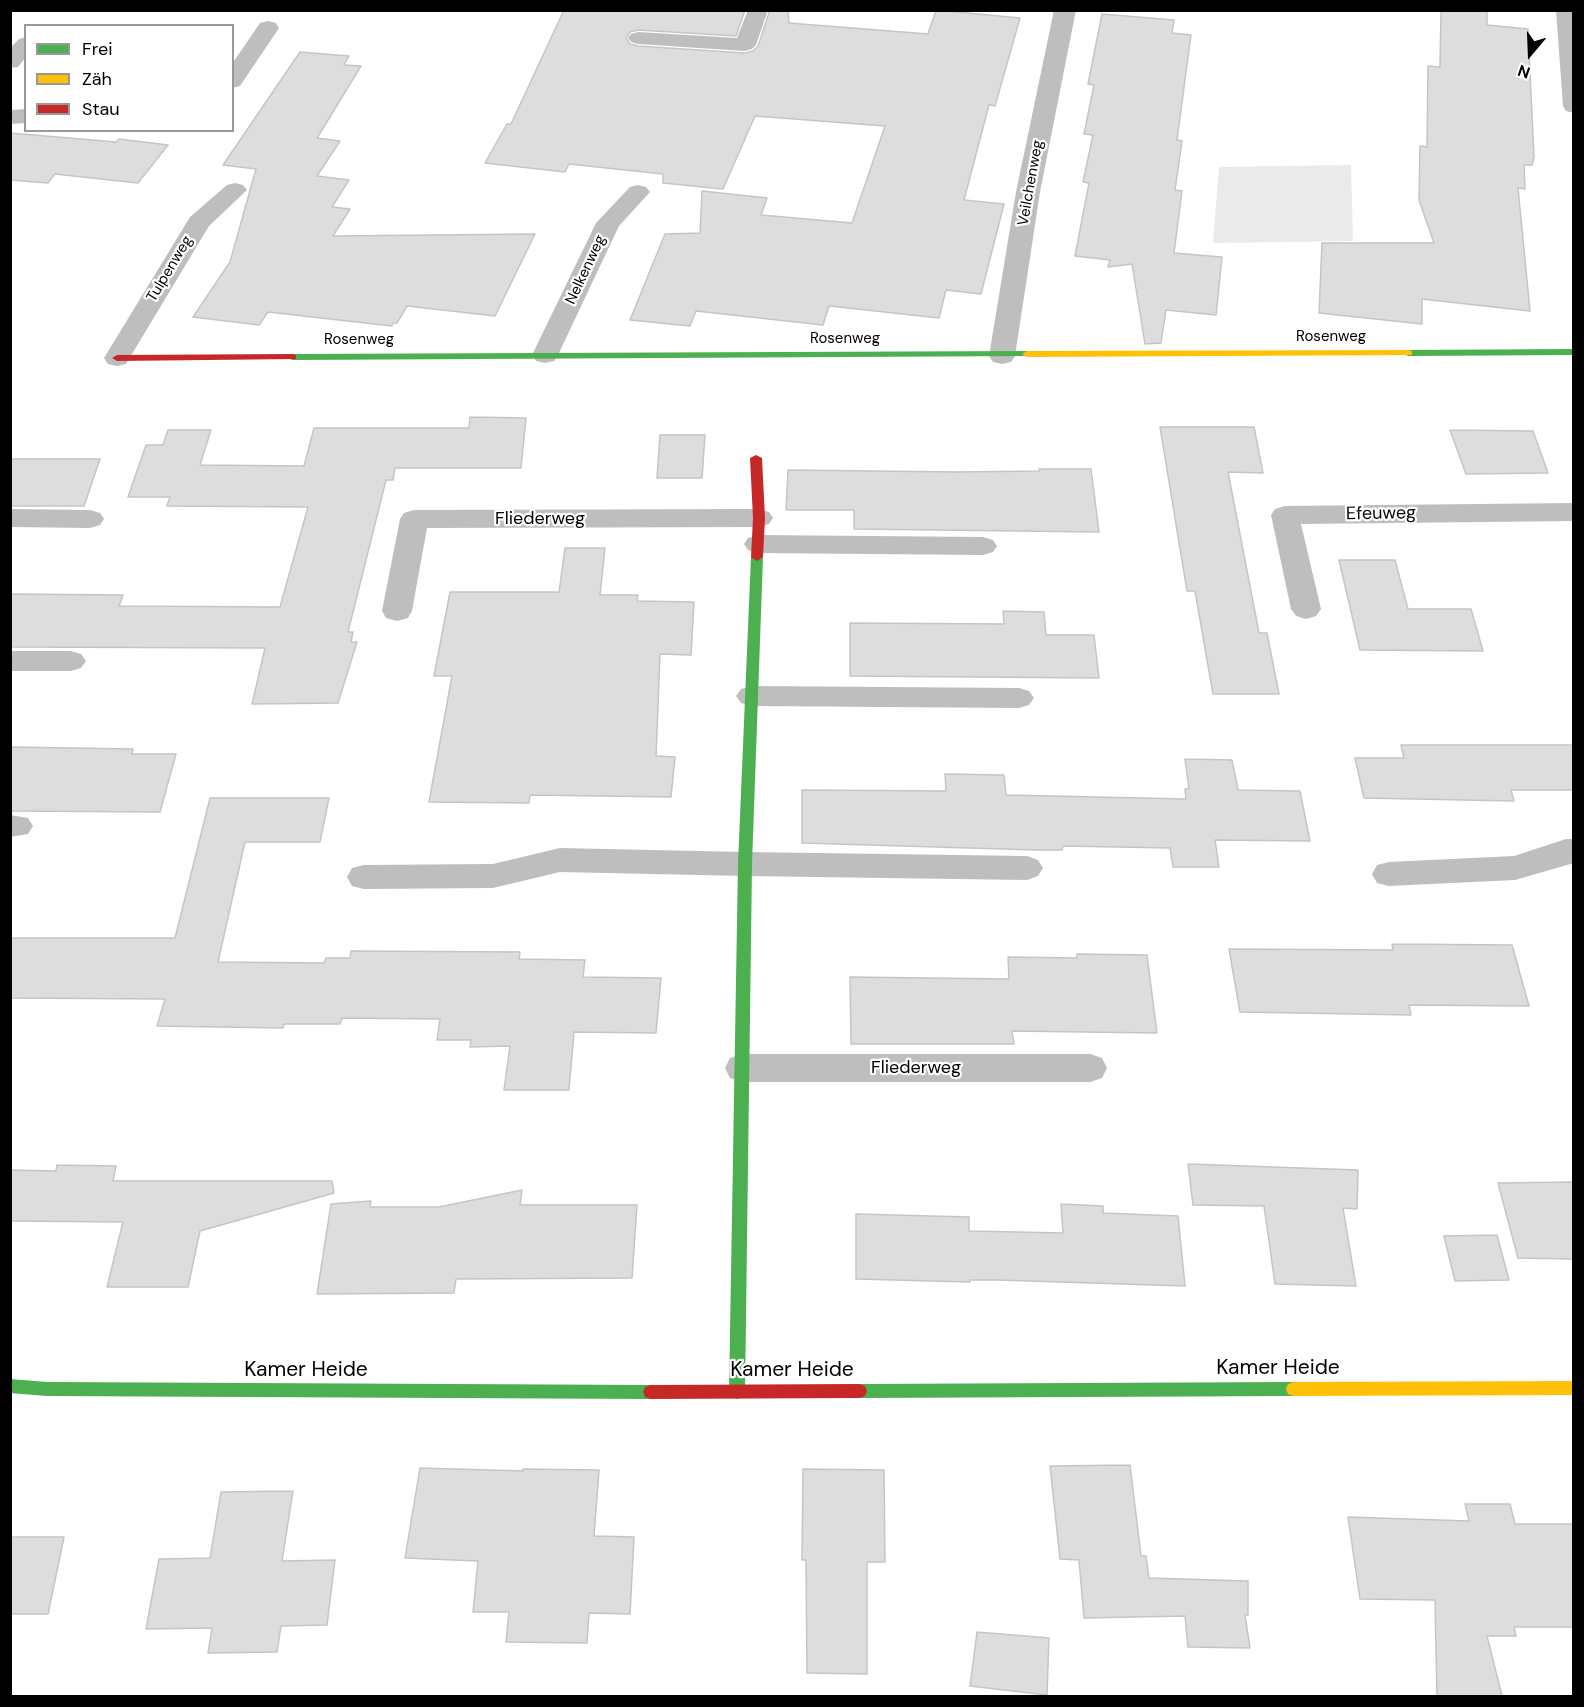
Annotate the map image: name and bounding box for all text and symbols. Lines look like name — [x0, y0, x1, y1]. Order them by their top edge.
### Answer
legend — [24, 24, 234, 132]
north arrow — [1500, 24, 1560, 84]
text: Frei — [82, 37, 113, 61]
text: N — [1515, 60, 1533, 83]
text: Zäh — [82, 67, 112, 91]
text: Stau — [82, 97, 120, 121]
street label: Veilchenweg — [1015, 139, 1047, 227]
street label: Nelkenweg — [562, 232, 610, 308]
street label: Tulpenweg — [143, 233, 197, 305]
street label: Rosenweg — [1296, 328, 1366, 346]
street label: Rosenweg — [810, 330, 880, 348]
street label: Rosenweg — [324, 331, 394, 349]
street label: Efeuweg — [1346, 503, 1416, 525]
street label: Fliederweg — [495, 508, 585, 530]
street label: Fliederweg — [871, 1057, 961, 1079]
street label: Kamer Heide — [1216, 1355, 1340, 1381]
street label: Kamer Heide — [244, 1357, 368, 1383]
street label: Kamer Heide — [730, 1357, 854, 1383]

